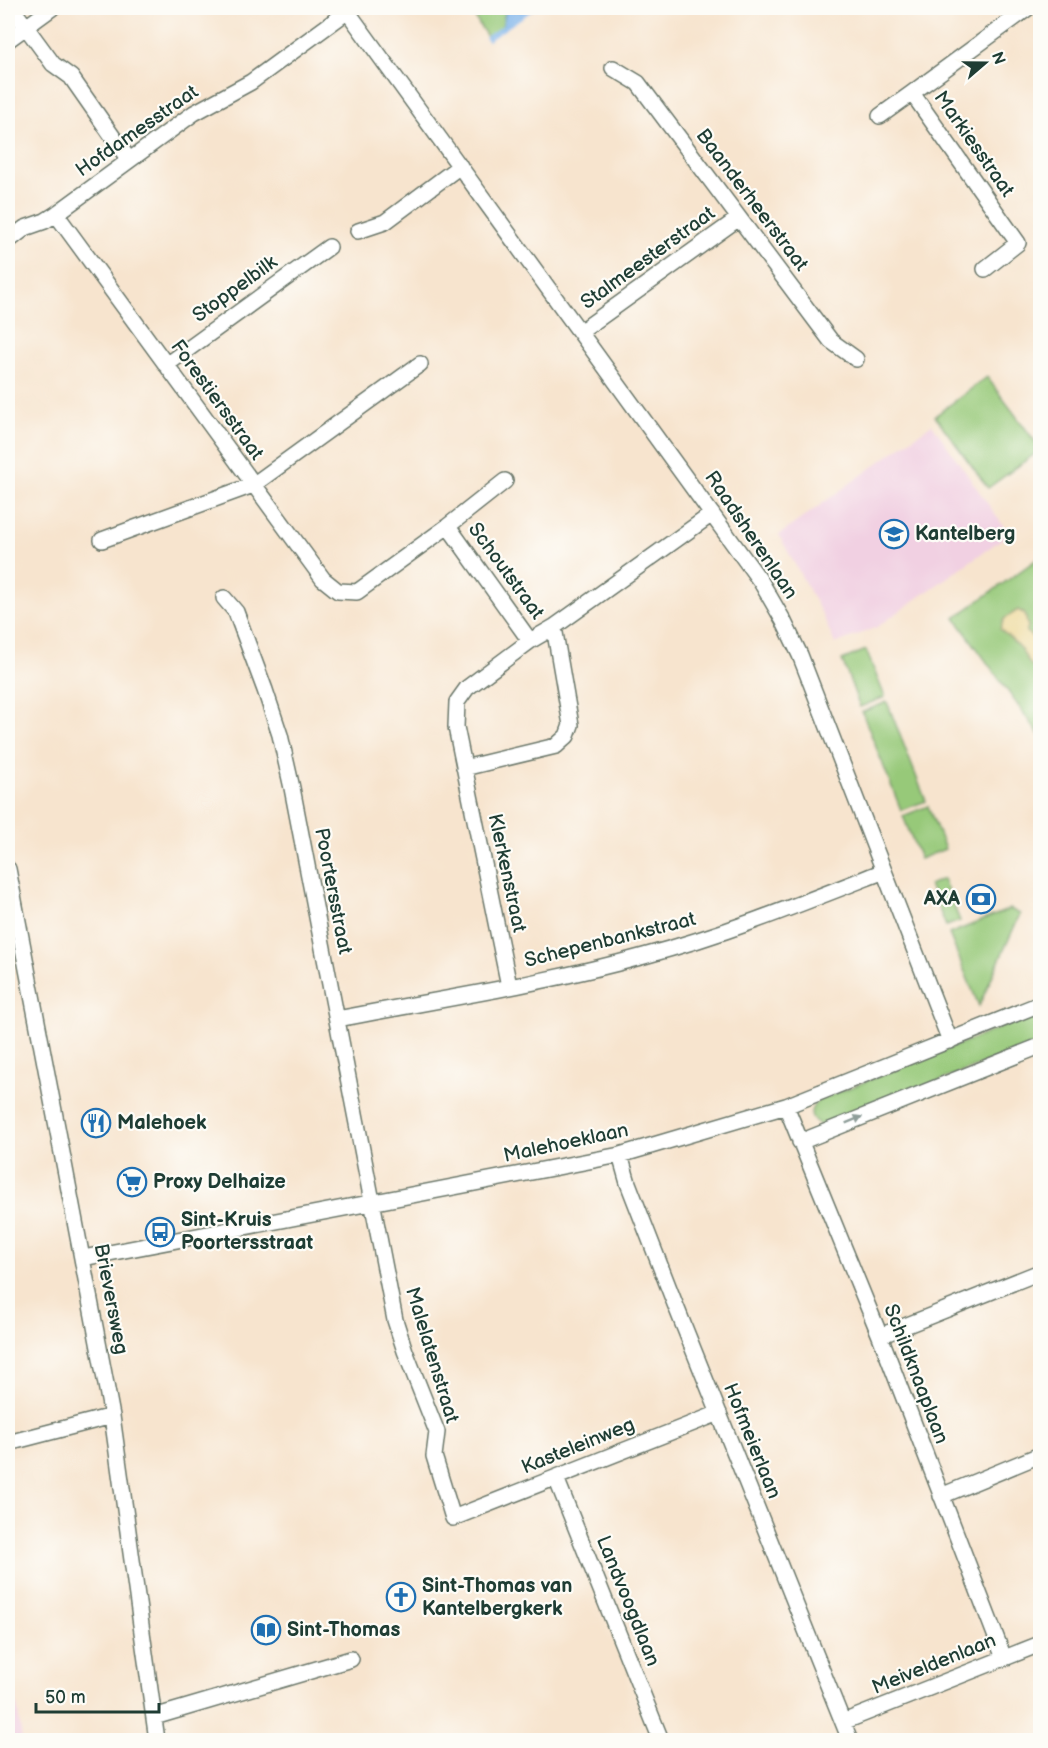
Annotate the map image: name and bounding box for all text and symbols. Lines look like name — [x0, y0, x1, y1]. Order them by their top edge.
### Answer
north arrow — [955, 33, 1015, 93]
text: N — [987, 49, 1009, 67]
street label: Hofdamesstraat — [71, 80, 203, 182]
street label: Markiesstraat — [929, 86, 1019, 202]
street label: Baanderheerstraat — [691, 124, 813, 276]
street label: Stalmeesterstraat — [576, 201, 720, 315]
street label: Stoppelbilk — [188, 250, 282, 328]
street label: Forestiersstraat — [165, 335, 269, 465]
street label: Raadsherenlaan — [699, 466, 803, 604]
street label: Schoutstraat — [463, 518, 549, 624]
school or university icon: Kantelberg — [878, 518, 910, 550]
place label: Kantelberg — [915, 522, 1015, 546]
street label: Klerkenstraat — [483, 812, 531, 934]
street label: Poortersstraat — [309, 826, 357, 956]
bank icon: AXA — [965, 883, 997, 915]
place label: AXA — [923, 887, 961, 911]
street label: Schepenbankstraat — [522, 907, 698, 973]
restaurant icon: Malehoek — [80, 1107, 112, 1139]
place label: Malehoek — [117, 1111, 207, 1135]
one-way arrow — [845, 1115, 863, 1124]
street label: Malehoeklaan — [501, 1118, 631, 1168]
supermarket icon: Proxy Delhaize — [116, 1166, 148, 1198]
place label: Proxy Delhaize — [153, 1170, 286, 1194]
place label: Sint-Kruis Poortersstraat — [181, 1208, 313, 1255]
bus stop icon: Sint-Kruis Poortersstraat — [144, 1216, 176, 1248]
street label: Brieversweg — [89, 1242, 133, 1356]
street label: Malelatenstraat — [400, 1284, 464, 1426]
street label: Schildknaaplaan — [878, 1301, 954, 1447]
street label: Hofmeierlaan — [718, 1380, 786, 1502]
street label: Kasteleinweg — [518, 1412, 638, 1480]
street label: Landvoogdlaan — [591, 1532, 665, 1670]
place label: Sint-Thomas van Kantelbergkerk — [422, 1574, 573, 1621]
church icon: Sint-Thomas van Kantelbergkerk — [385, 1581, 417, 1613]
library icon: Sint-Thomas — [250, 1614, 282, 1646]
place label: Sint-Thomas — [287, 1618, 400, 1642]
street label: Meiveldenlaan — [869, 1628, 999, 1700]
scale bar — [36, 1676, 159, 1714]
text: 50 m — [45, 1687, 86, 1708]

